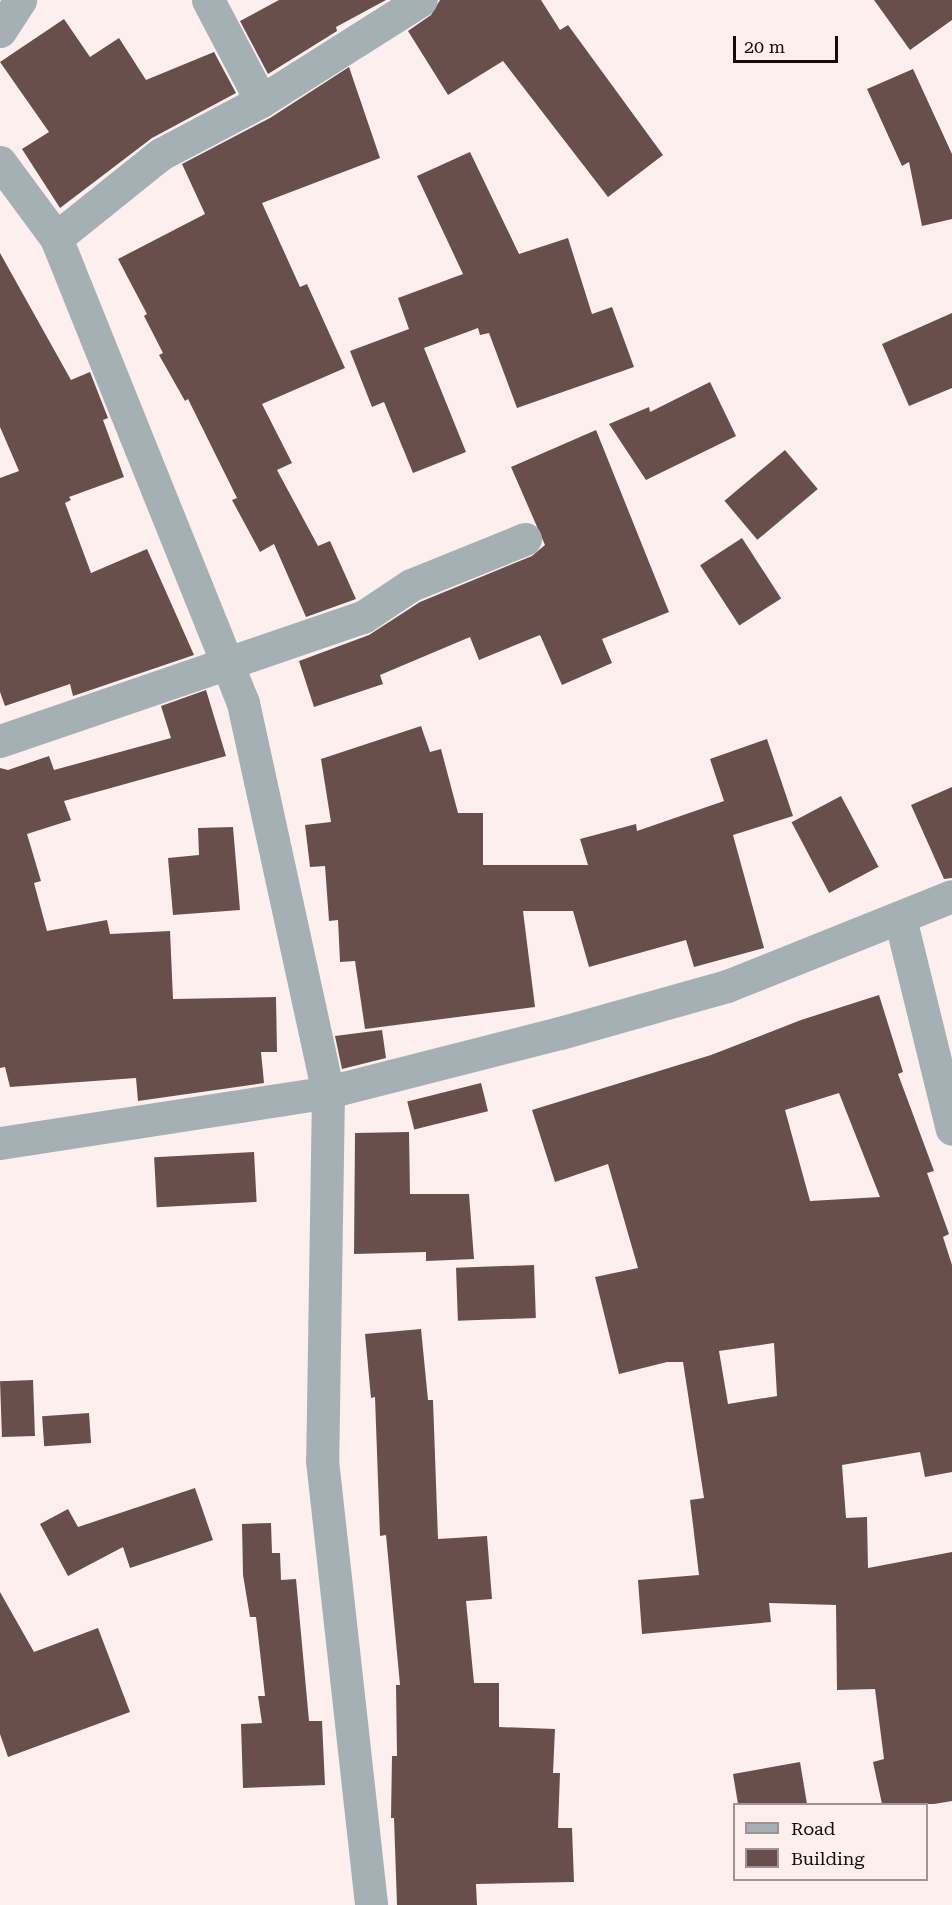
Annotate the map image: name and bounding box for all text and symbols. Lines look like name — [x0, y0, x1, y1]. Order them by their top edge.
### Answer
scale bar — [736, 24, 841, 62]
text: 20 m — [744, 36, 785, 57]
legend — [733, 1803, 928, 1881]
text: Road — [791, 1818, 835, 1839]
text: Building — [791, 1848, 865, 1869]

